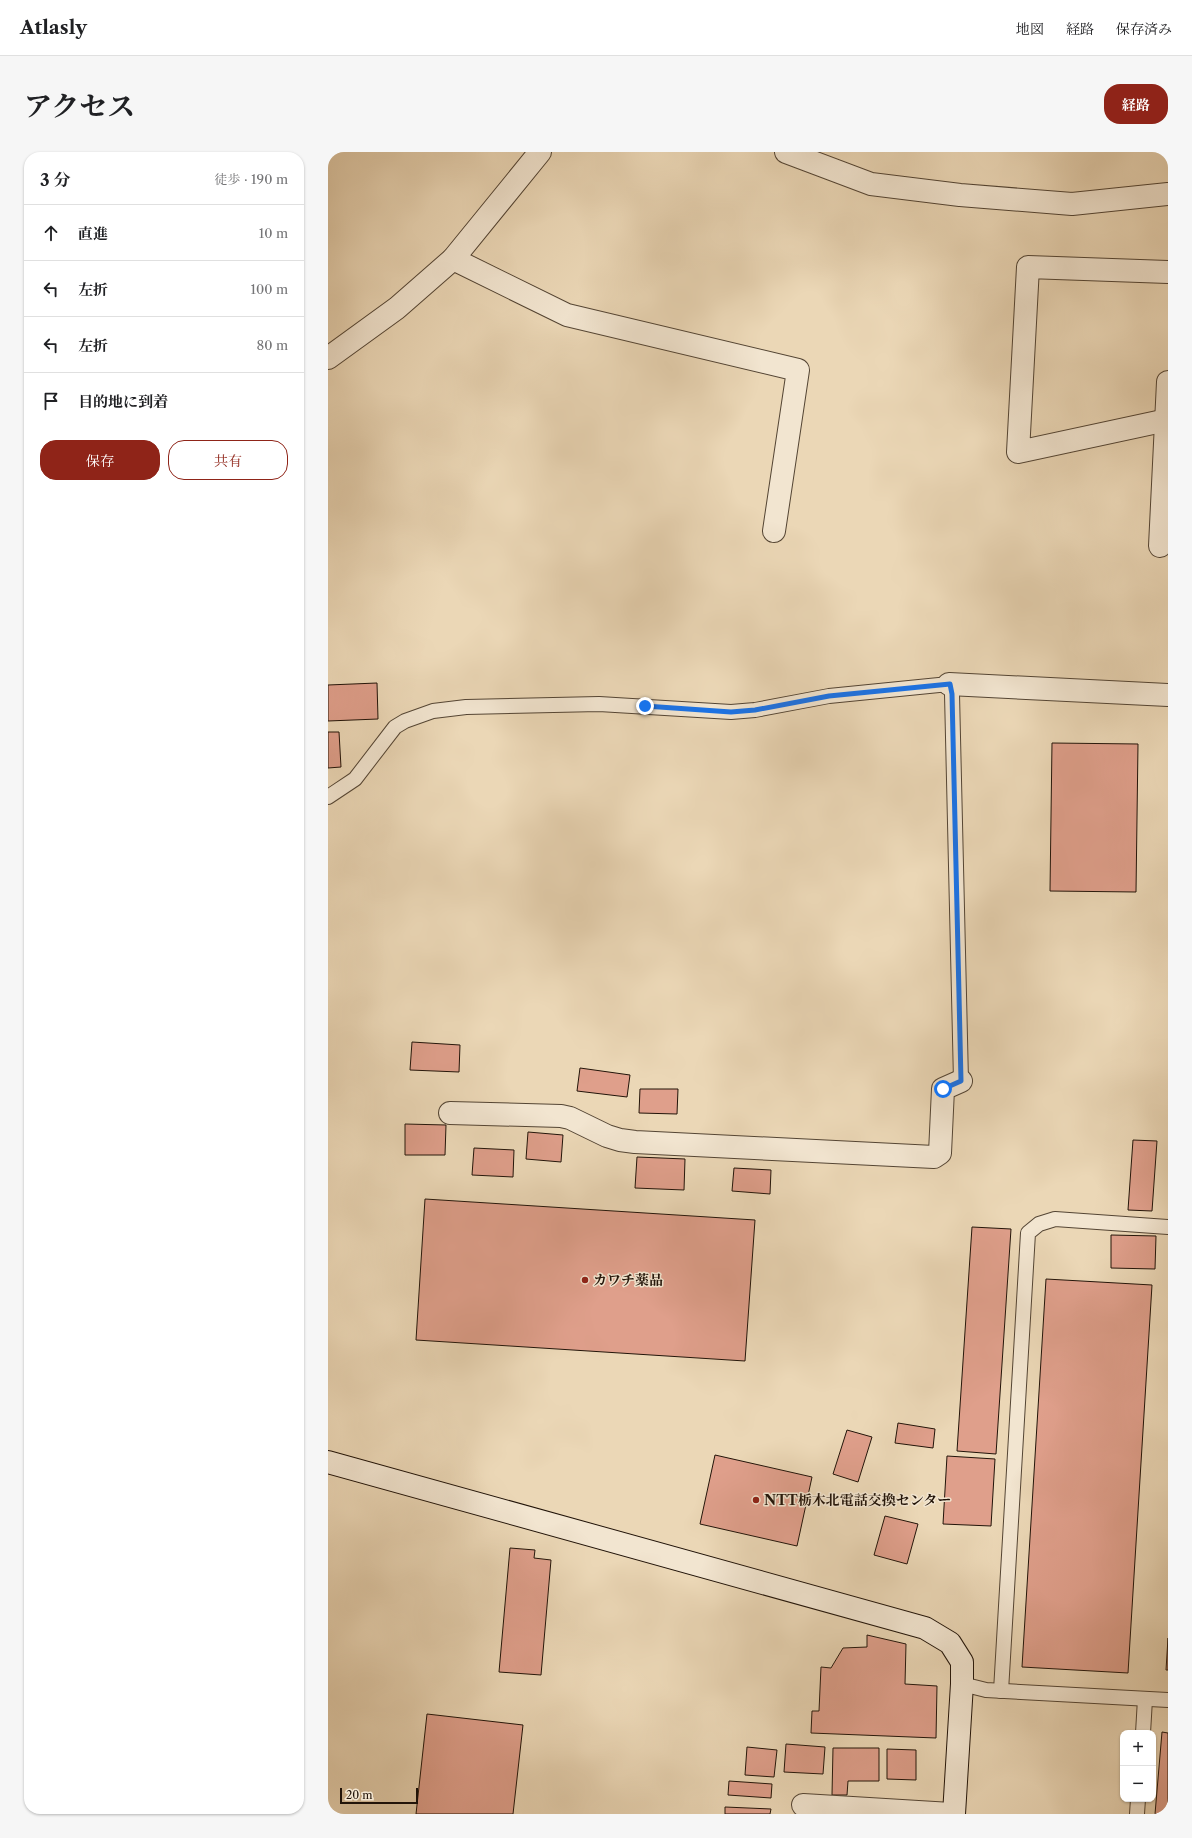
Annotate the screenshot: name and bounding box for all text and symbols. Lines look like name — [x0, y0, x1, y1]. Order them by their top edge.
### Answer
text: Atlasly — [20, 16, 87, 39]
text: 地図 — [1016, 20, 1044, 38]
text: 経路 — [1066, 20, 1094, 38]
text: 保存済み — [1116, 20, 1172, 38]
button: 経路 — [1104, 84, 1168, 124]
text: アクセス — [24, 89, 135, 123]
text: 3 分 — [40, 170, 71, 190]
text: 徒歩 · 190 m — [215, 171, 288, 187]
icon: ahead — [40, 222, 62, 244]
text: 直進 — [78, 224, 108, 243]
text: 10 m — [259, 225, 288, 241]
icon: left — [40, 278, 62, 300]
text: 左折 — [78, 280, 108, 299]
text: 100 m — [250, 281, 288, 297]
icon: left — [40, 334, 62, 356]
text: 左折 — [78, 336, 108, 355]
text: 80 m — [256, 337, 288, 353]
icon: arrive — [40, 390, 62, 412]
text: 目的地に到着 — [78, 392, 168, 411]
button: 保存 — [40, 440, 160, 480]
button: 共有 — [168, 440, 288, 480]
route end — [636, 697, 654, 715]
route start — [934, 1080, 952, 1098]
place label: カワチ薬品 — [593, 1271, 663, 1289]
marker: カワチ薬品 — [580, 1275, 590, 1285]
place label: NTT栃木北電話交換センター — [764, 1491, 951, 1509]
marker: NTT栃木北電話交換センター — [751, 1495, 761, 1505]
map controls — [1120, 1730, 1156, 1802]
button: + — [1120, 1730, 1156, 1766]
button: − — [1120, 1766, 1156, 1802]
scale bar — [340, 1786, 418, 1805]
text: 20 m — [346, 1788, 372, 1802]

